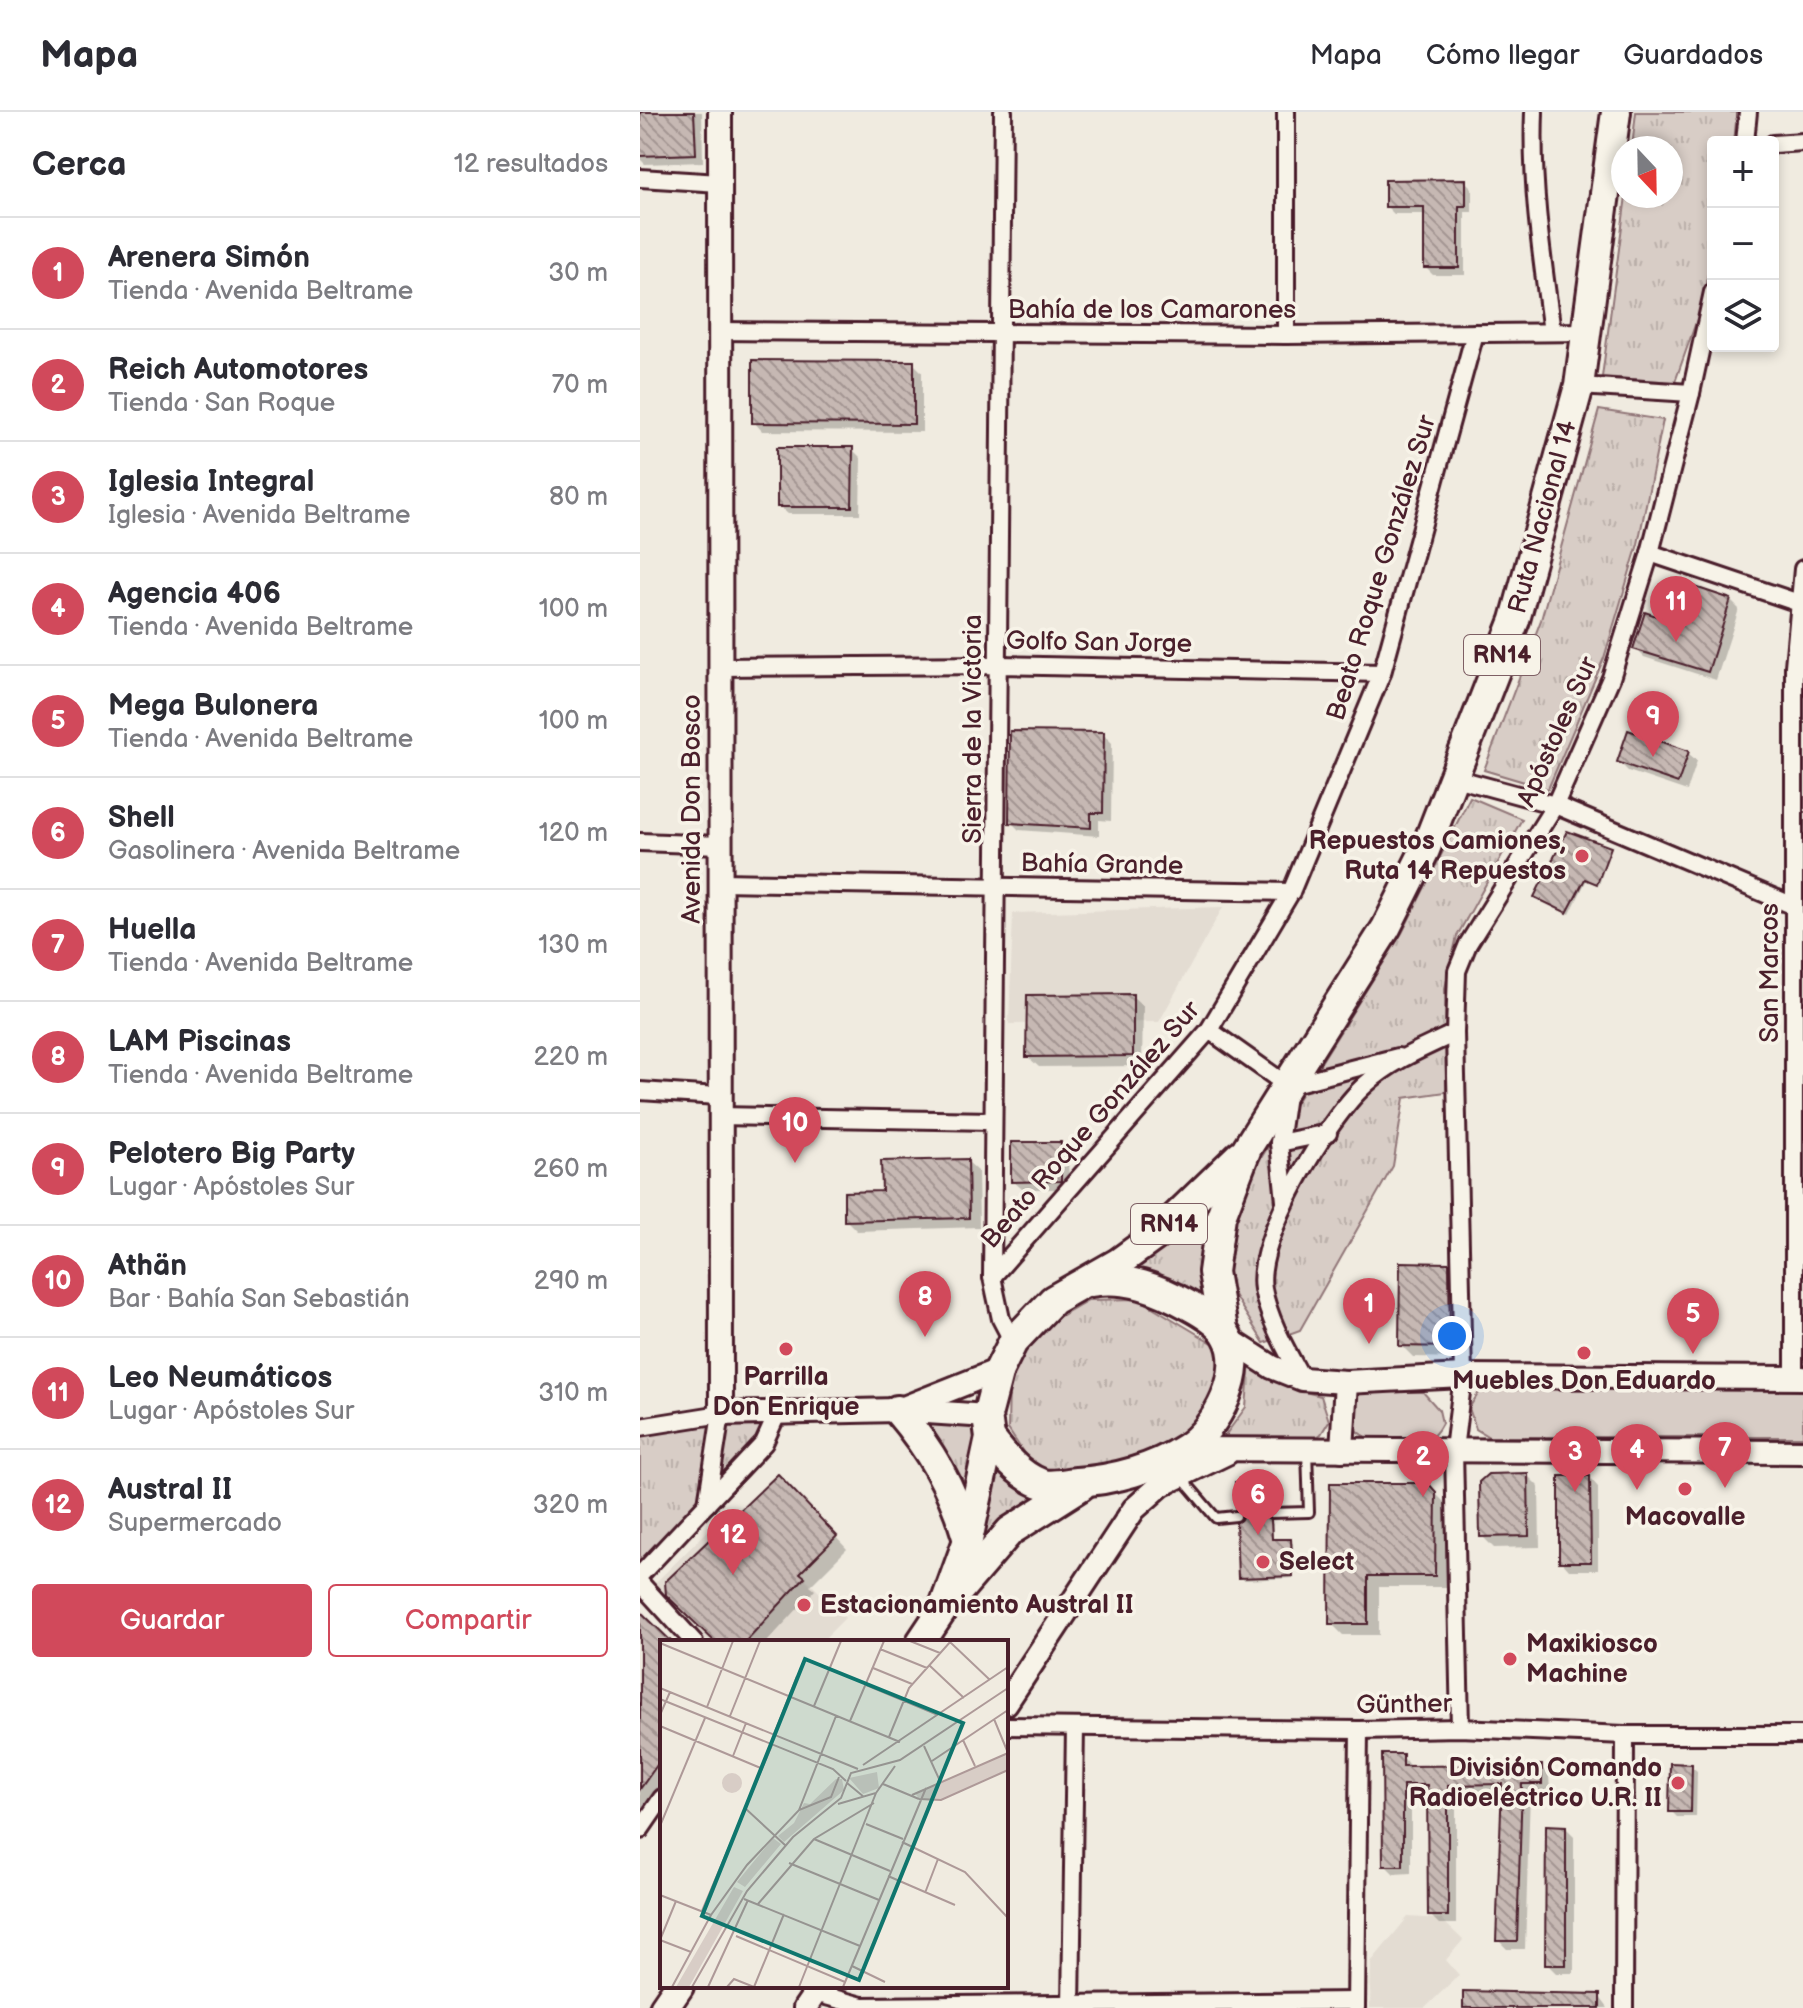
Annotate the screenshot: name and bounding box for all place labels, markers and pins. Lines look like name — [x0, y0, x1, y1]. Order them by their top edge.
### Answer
pin: 11 — [1650, 576, 1702, 642]
pin: 9 — [1627, 691, 1679, 757]
place label: Repuestos Camiones, Ruta 14 Repuestos — [1309, 826, 1566, 887]
marker: Repuestos Camiones, Ruta 14 Repuestos — [1573, 847, 1591, 865]
pin: 10 — [769, 1097, 821, 1163]
pin: 8 — [899, 1271, 951, 1337]
pin: 1 — [1343, 1278, 1395, 1344]
pin: 5 — [1667, 1288, 1719, 1354]
marker: Parrilla Don Enrique — [777, 1340, 795, 1358]
marker: Muebles Don Eduardo — [1575, 1344, 1593, 1362]
place label: Parrilla Don Enrique — [712, 1362, 860, 1423]
place label: Muebles Don Eduardo — [1452, 1366, 1716, 1397]
pin: 7 — [1699, 1422, 1751, 1488]
pin: 4 — [1611, 1424, 1663, 1490]
pin: 3 — [1549, 1426, 1601, 1492]
pin: 2 — [1397, 1431, 1449, 1497]
pin: 6 — [1232, 1469, 1284, 1535]
marker: Macovalle — [1676, 1480, 1694, 1498]
place label: Macovalle — [1625, 1502, 1745, 1533]
pin: 12 — [707, 1509, 759, 1575]
place label: Select — [1279, 1547, 1354, 1578]
marker: Select — [1254, 1553, 1272, 1571]
place label: Estacionamiento Austral II — [820, 1590, 1134, 1621]
marker: Estacionamiento Austral II — [795, 1596, 813, 1614]
place label: Maxikiosco Machine — [1526, 1629, 1658, 1690]
marker: Maxikiosco Machine — [1501, 1650, 1519, 1668]
place label: División Comando Radioeléctrico U.R. II — [1409, 1753, 1662, 1814]
marker: División Comando Radioeléctrico U.R. II — [1669, 1774, 1687, 1792]

